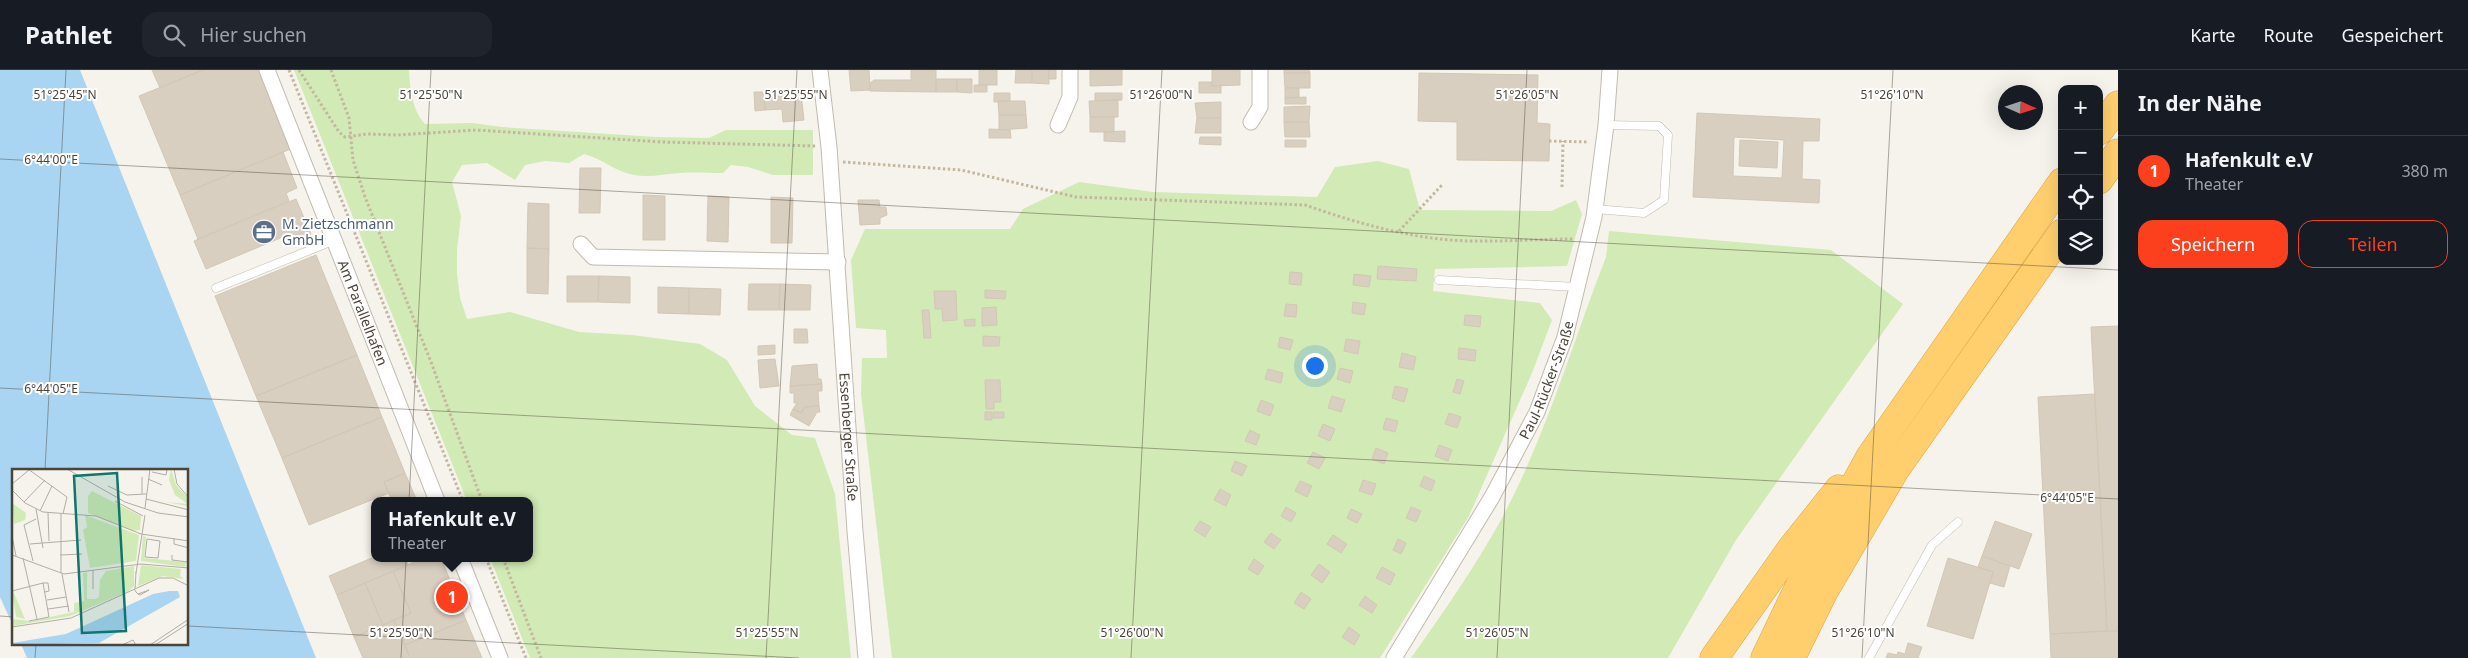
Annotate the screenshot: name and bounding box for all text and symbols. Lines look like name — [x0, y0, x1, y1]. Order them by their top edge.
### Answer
search box — [142, 12, 492, 57]
text: Pathlet — [25, 18, 112, 51]
icon: search — [160, 21, 188, 49]
text: Hier suchen — [200, 22, 307, 48]
text: Karte — [2190, 23, 2236, 47]
text: Route — [2264, 23, 2313, 47]
text: Gespeichert — [2341, 23, 2443, 47]
north arrow — [1998, 85, 2043, 130]
map controls — [2058, 85, 2103, 265]
button: + — [2058, 85, 2103, 130]
text: 51°25'45"N — [33, 86, 97, 103]
text: 51°25'50"N — [399, 86, 463, 103]
text: 51°25'55"N — [764, 86, 828, 103]
text: 51°26'00"N — [1129, 86, 1193, 103]
text: 51°26'05"N — [1495, 86, 1559, 103]
text: 51°26'10"N — [1860, 86, 1924, 103]
text: In der Nähe — [2138, 89, 2262, 117]
button: − — [2058, 130, 2103, 175]
text: Hafenkult e.V — [2185, 147, 2313, 173]
text: 6°44'00"E — [24, 151, 78, 168]
text: 1 — [2149, 160, 2159, 182]
text: 380 m — [2401, 160, 2448, 182]
text: Theater — [2185, 173, 2243, 195]
button: locate — [2058, 175, 2103, 220]
place label: M. Zietzschmann GmbH — [282, 214, 394, 249]
office icon: M. Zietzschmann GmbH — [251, 219, 277, 245]
button: layers — [2058, 220, 2103, 265]
button: Speichern — [2138, 220, 2288, 268]
button: Teilen — [2298, 220, 2448, 268]
street label: Am Parallelhafen — [334, 257, 393, 368]
street label: Paul-Rücker-Straße — [1514, 319, 1578, 442]
your location — [1302, 353, 1328, 379]
street label: Essenberger Straße — [835, 372, 863, 502]
text: 6°44'05"E — [24, 380, 78, 397]
inset map — [12, 469, 189, 646]
text: 6°44'05"E — [2040, 489, 2094, 506]
popup — [371, 497, 533, 562]
text: Hafenkult e.V — [388, 506, 516, 532]
text: Theater — [388, 532, 446, 554]
pin: 1 — [436, 578, 468, 616]
text: 51°25'50"N — [369, 624, 433, 641]
text: 51°25'55"N — [735, 624, 799, 641]
text: 51°26'00"N — [1100, 624, 1164, 641]
text: 51°26'05"N — [1465, 624, 1529, 641]
text: 51°26'10"N — [1831, 624, 1895, 641]

